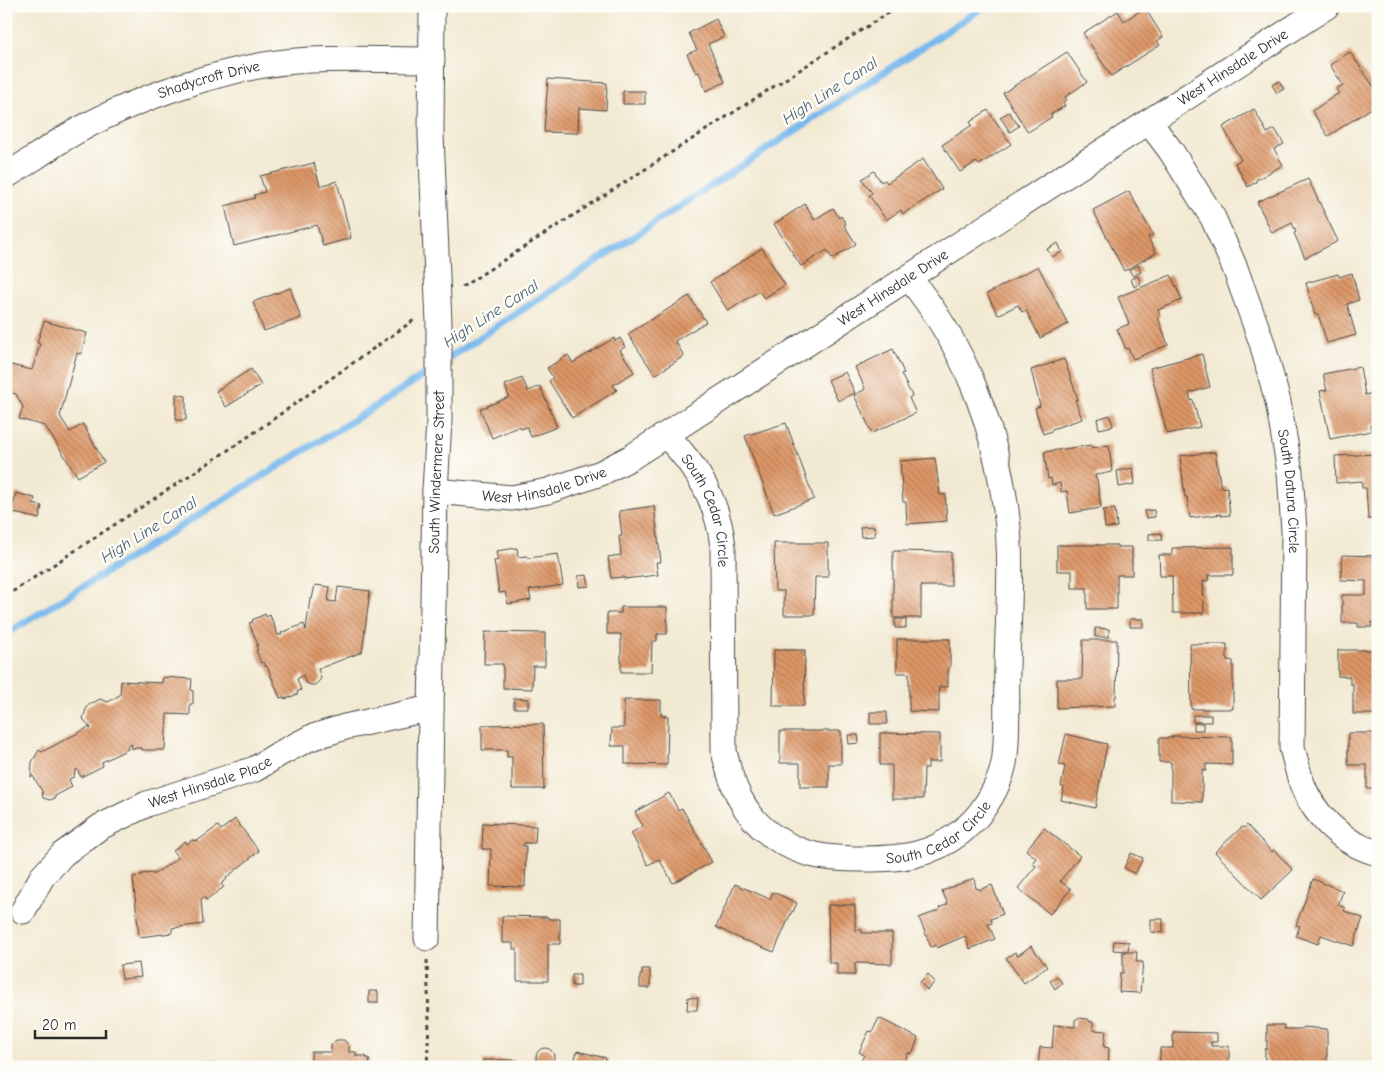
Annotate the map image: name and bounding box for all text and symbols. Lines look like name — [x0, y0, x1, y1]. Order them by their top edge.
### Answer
street label: West Hinsdale Drive — [1174, 25, 1292, 109]
water label: High Line Canal — [779, 53, 881, 128]
street label: Shadycroft Drive — [155, 57, 262, 103]
street label: West Hinsdale Drive — [834, 245, 952, 330]
water label: High Line Canal — [440, 276, 542, 351]
street label: South Windermere Street — [425, 390, 448, 554]
street label: South Datura Circle — [1274, 428, 1303, 554]
street label: South Cedar Circle — [677, 450, 732, 568]
street label: West Hinsdale Drive — [481, 463, 610, 507]
water label: High Line Canal — [98, 493, 201, 567]
street label: West Hinsdale Place — [146, 752, 275, 812]
street label: South Cedar Circle — [885, 797, 995, 868]
scale bar — [35, 1008, 106, 1040]
text: 20 m — [42, 1016, 76, 1034]

